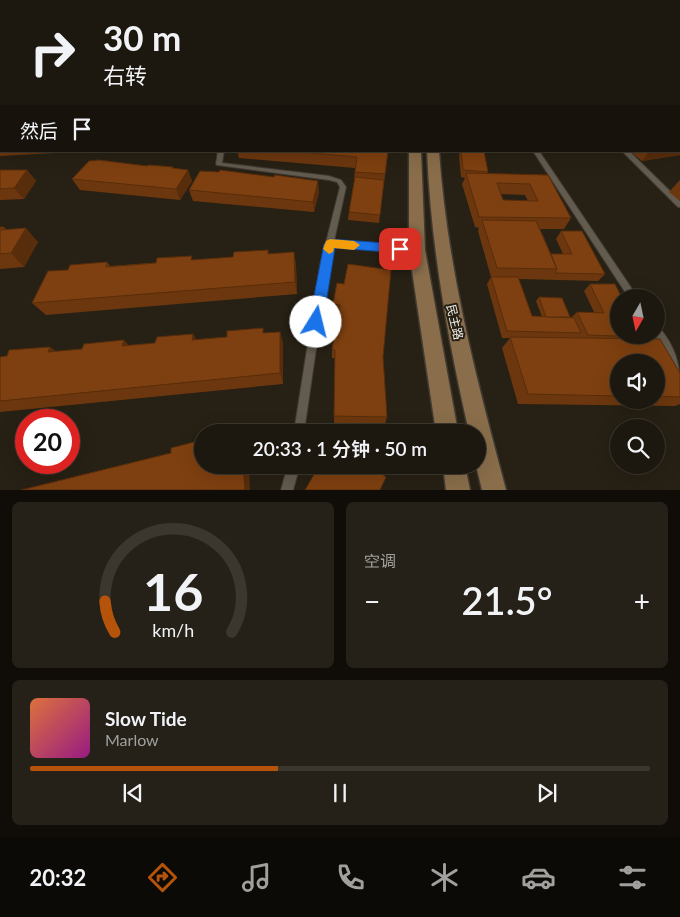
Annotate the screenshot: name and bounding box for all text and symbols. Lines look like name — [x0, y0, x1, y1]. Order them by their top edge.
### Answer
text: 30 m — [103, 16, 181, 58]
icon: right — [20, 20, 85, 85]
text: 右转 — [103, 62, 147, 89]
icon: arrive — [68, 115, 96, 143]
text: 然后 — [20, 119, 58, 142]
pin — [379, 228, 421, 270]
icon: arrive — [386, 235, 414, 263]
north arrow — [610, 289, 665, 344]
map controls — [610, 289, 665, 474]
position arrow — [289, 295, 341, 347]
street label: 民主路 — [444, 303, 466, 341]
button: sound — [610, 354, 665, 409]
speed limit sign: 20 — [15, 409, 80, 474]
button: search — [610, 419, 665, 474]
text: 20:33 · 1 分钟 · 50 m — [253, 437, 427, 460]
text: 空调 — [364, 551, 396, 570]
text: 16 — [143, 560, 203, 622]
text: 21.5° — [462, 577, 552, 623]
text: − — [364, 584, 380, 618]
text: + — [634, 584, 650, 618]
text: km/h — [152, 619, 194, 641]
text: Slow Tide — [105, 707, 187, 730]
text: Marlow — [105, 730, 159, 749]
icon: previous — [119, 779, 147, 807]
icon: pause — [326, 779, 354, 807]
icon: next — [533, 779, 561, 807]
icon: directions — [145, 860, 180, 895]
icon: music — [239, 860, 274, 895]
icon: phone — [333, 860, 368, 895]
icon: climate — [427, 860, 462, 895]
icon: car — [521, 860, 556, 895]
icon: filters — [615, 860, 650, 895]
text: 20:32 — [30, 864, 86, 891]

